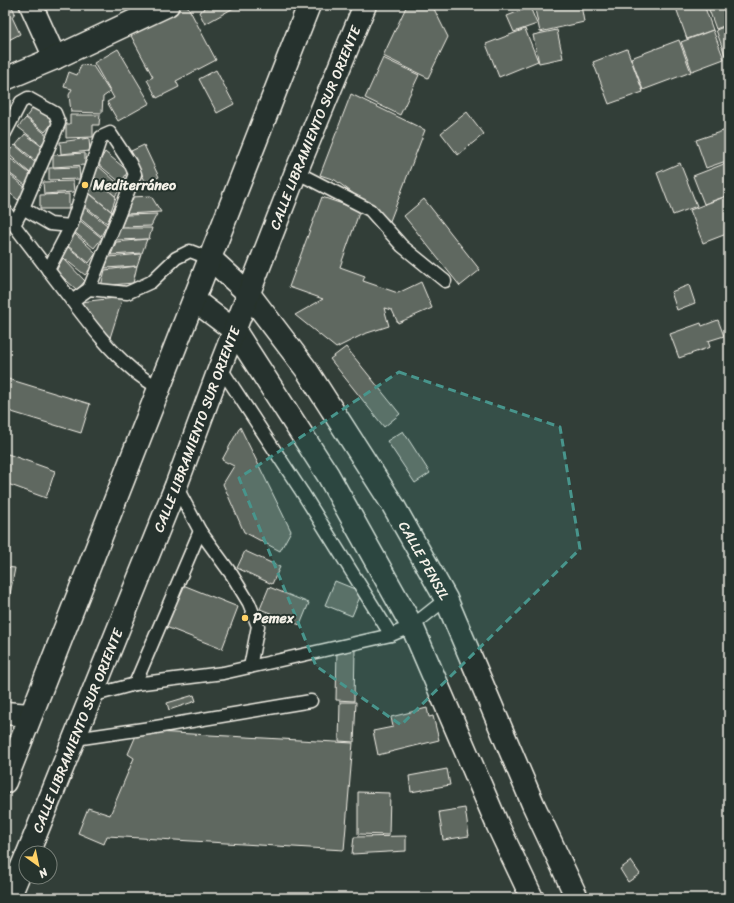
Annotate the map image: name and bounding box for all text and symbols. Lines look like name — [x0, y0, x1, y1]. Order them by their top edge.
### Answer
street label: CALLE LIBRAMIENTO SUR ORIENTE — [262, 21, 368, 233]
place label: Mediterráneo — [92, 173, 177, 198]
marker: Mediterráneo — [80, 180, 90, 190]
street label: CALLE LIBRAMIENTO SUR ORIENTE — [146, 322, 248, 536]
street label: CALLE PENSIL — [392, 516, 457, 605]
place label: Pemex — [253, 606, 295, 631]
marker: Pemex — [240, 613, 250, 623]
street label: CALLE LIBRAMIENTO SUR ORIENTE — [25, 623, 130, 837]
north arrow — [18, 845, 58, 885]
text: N — [34, 862, 52, 883]

